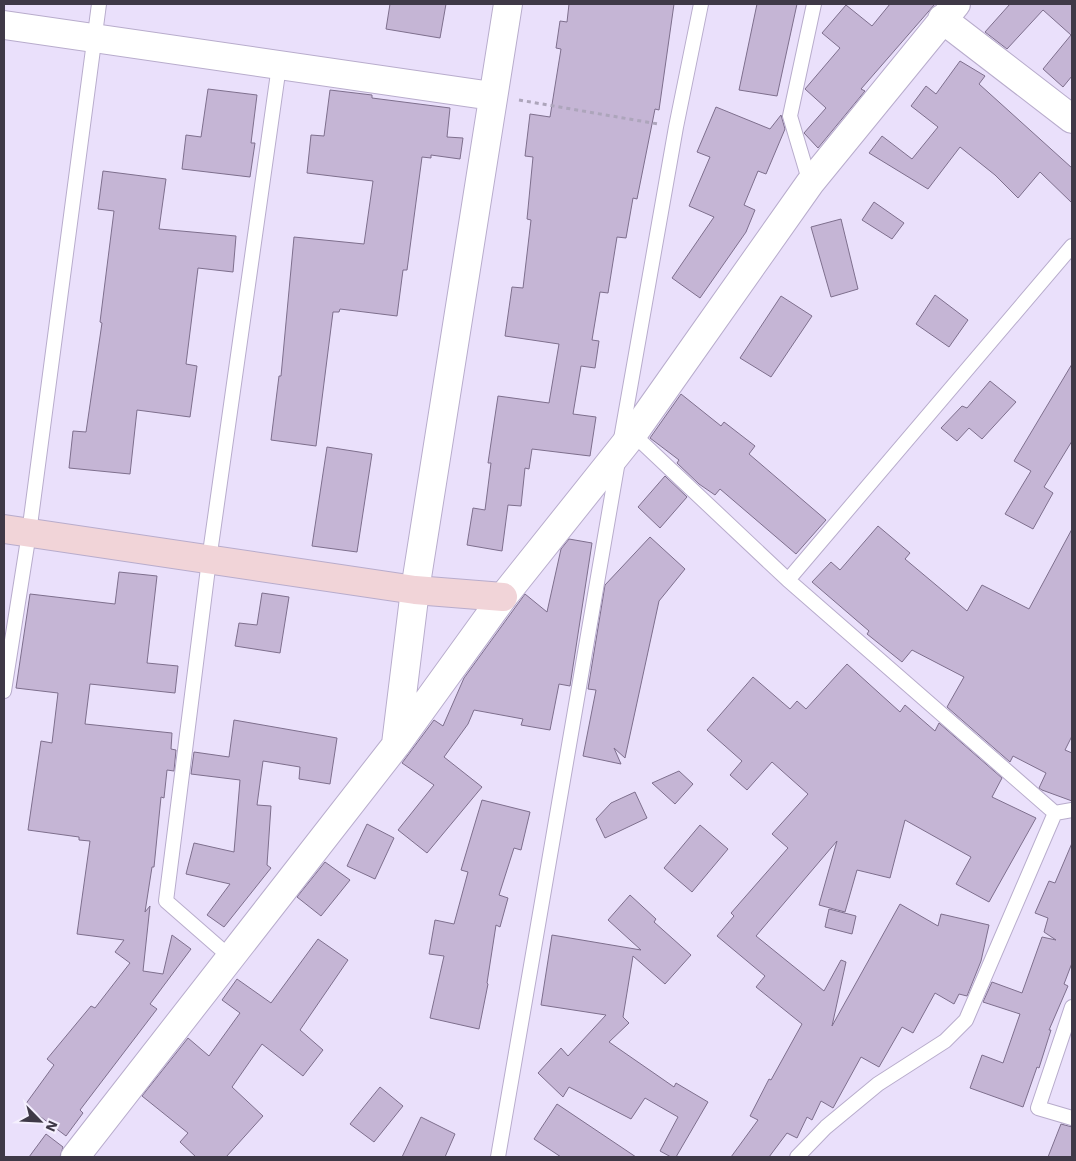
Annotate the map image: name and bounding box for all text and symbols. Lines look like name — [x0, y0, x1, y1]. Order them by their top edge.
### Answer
north arrow — [15, 1096, 65, 1146]
text: N — [42, 1118, 61, 1134]

